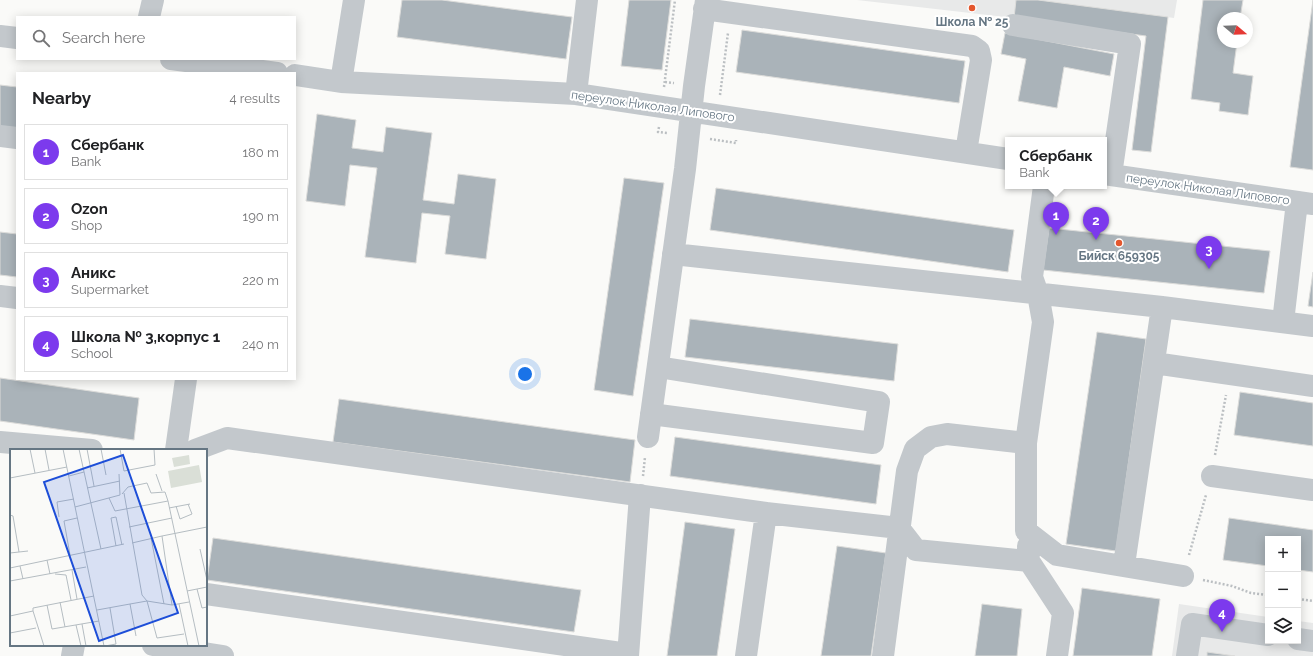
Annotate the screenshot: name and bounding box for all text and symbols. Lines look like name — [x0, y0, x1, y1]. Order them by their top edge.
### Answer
marker: Школа № 25 — [967, 3, 977, 13]
north arrow — [1217, 12, 1253, 48]
place label: Школа № 25 — [936, 15, 1009, 29]
search box — [16, 16, 296, 60]
icon: search — [30, 27, 52, 49]
text: Search here — [62, 29, 145, 47]
text: Nearby — [32, 88, 91, 108]
street label: переулок Николая Липового — [570, 88, 736, 124]
text: 4 results — [229, 91, 280, 106]
text: Сбербанк — [71, 136, 145, 154]
popup — [1005, 137, 1107, 189]
text: 1 — [43, 145, 49, 160]
text: 180 m — [243, 145, 279, 160]
text: Сбербанк — [1019, 147, 1093, 165]
text: Bank — [71, 154, 101, 169]
text: Bank — [1019, 165, 1049, 180]
street label: переулок Николая Липового — [1125, 171, 1291, 207]
text: Ozon — [71, 200, 108, 218]
pin: 1 — [1043, 202, 1069, 235]
pin: 2 — [1083, 207, 1109, 240]
text: 2 — [42, 209, 50, 224]
text: 190 m — [243, 209, 279, 224]
text: Shop — [71, 218, 102, 233]
pin: 3 — [1196, 236, 1222, 269]
marker: Бийск 659305 — [1114, 238, 1124, 248]
place label: Бийск 659305 — [1079, 249, 1160, 263]
text: Аникс — [71, 264, 116, 282]
text: 3 — [42, 273, 50, 288]
text: 220 m — [242, 273, 279, 288]
text: Supermarket — [71, 282, 149, 297]
text: Школа № 3,корпус 1 — [71, 328, 220, 346]
text: 4 — [42, 337, 50, 352]
text: 240 m — [242, 337, 279, 352]
text: School — [71, 346, 113, 361]
your location — [515, 364, 535, 384]
inset map — [10, 449, 207, 646]
map controls — [1265, 536, 1301, 644]
button: + — [1265, 536, 1301, 572]
button: − — [1265, 572, 1301, 608]
pin: 4 — [1209, 599, 1235, 632]
button: layers — [1265, 608, 1301, 644]

